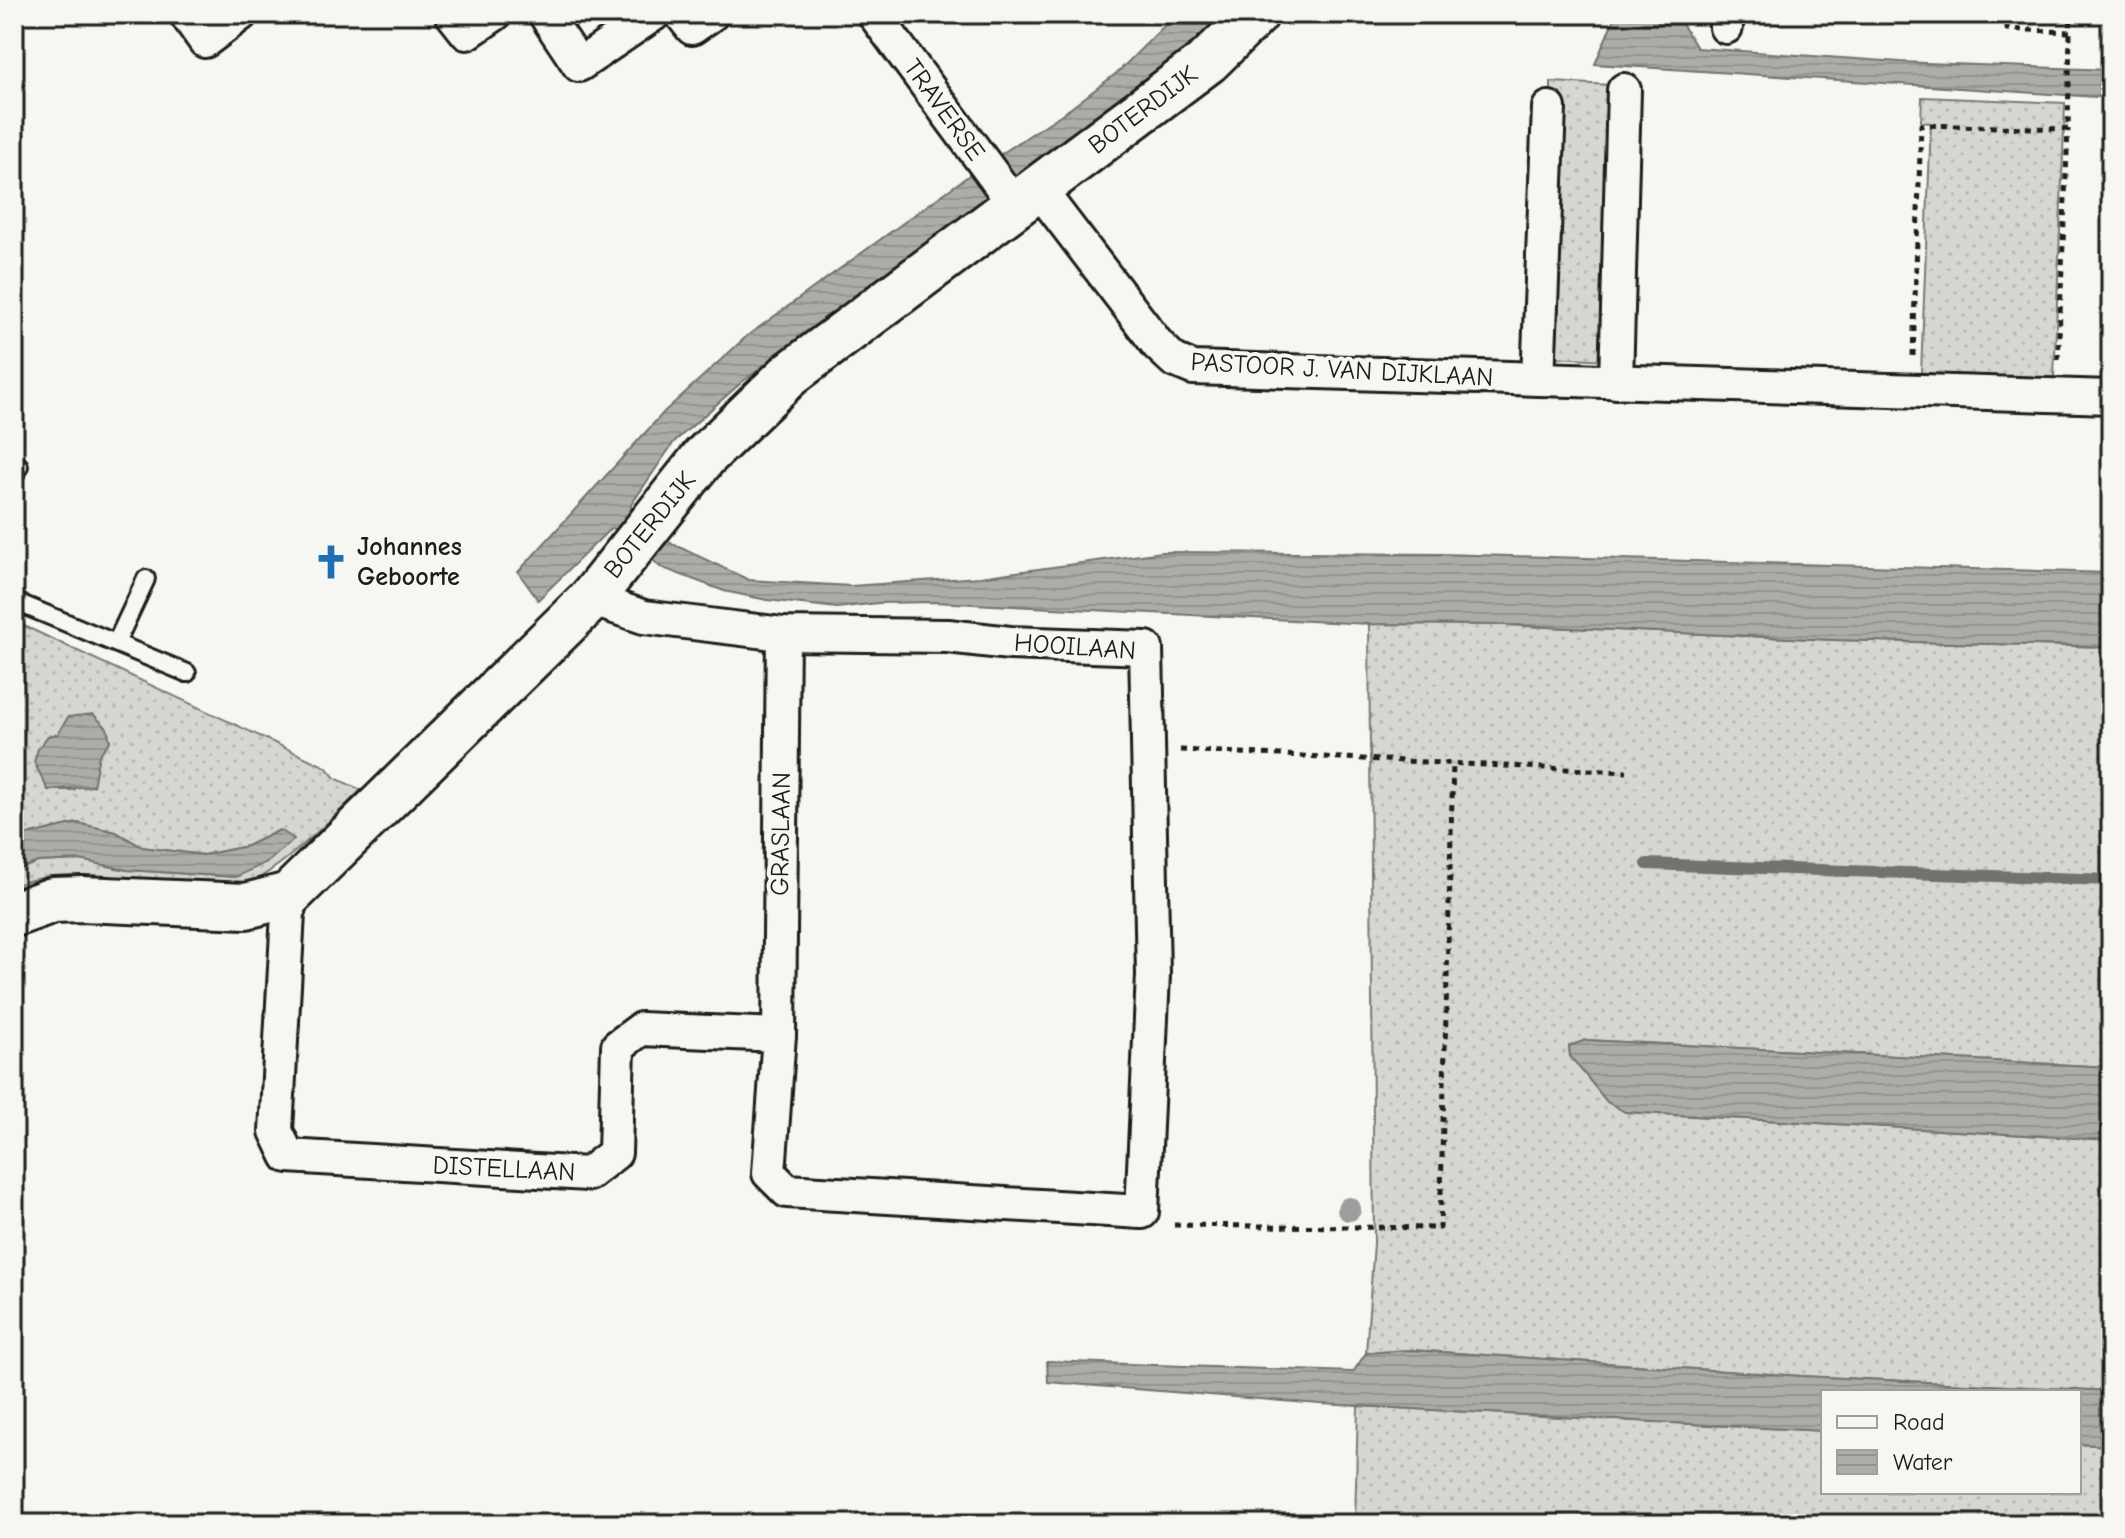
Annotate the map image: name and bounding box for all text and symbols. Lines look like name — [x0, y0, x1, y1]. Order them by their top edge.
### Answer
street label: TRAVERSE — [897, 53, 991, 167]
street label: BOTERDIJK — [1083, 59, 1204, 161]
street label: PASTOOR J. VAN DIJKLAAN — [1190, 347, 1494, 393]
street label: BOTERDIJK — [598, 465, 702, 584]
place label: Johannes Geboorte — [357, 532, 462, 592]
church icon: Johannes Geboorte — [312, 543, 350, 581]
street label: HOOILAAN — [1013, 628, 1137, 666]
street label: GRASLAAN — [765, 772, 797, 896]
street label: DISTELLAAN — [432, 1150, 576, 1188]
legend — [1821, 1390, 2081, 1494]
text: Road — [1893, 1408, 1945, 1436]
text: Water — [1893, 1448, 1953, 1476]

